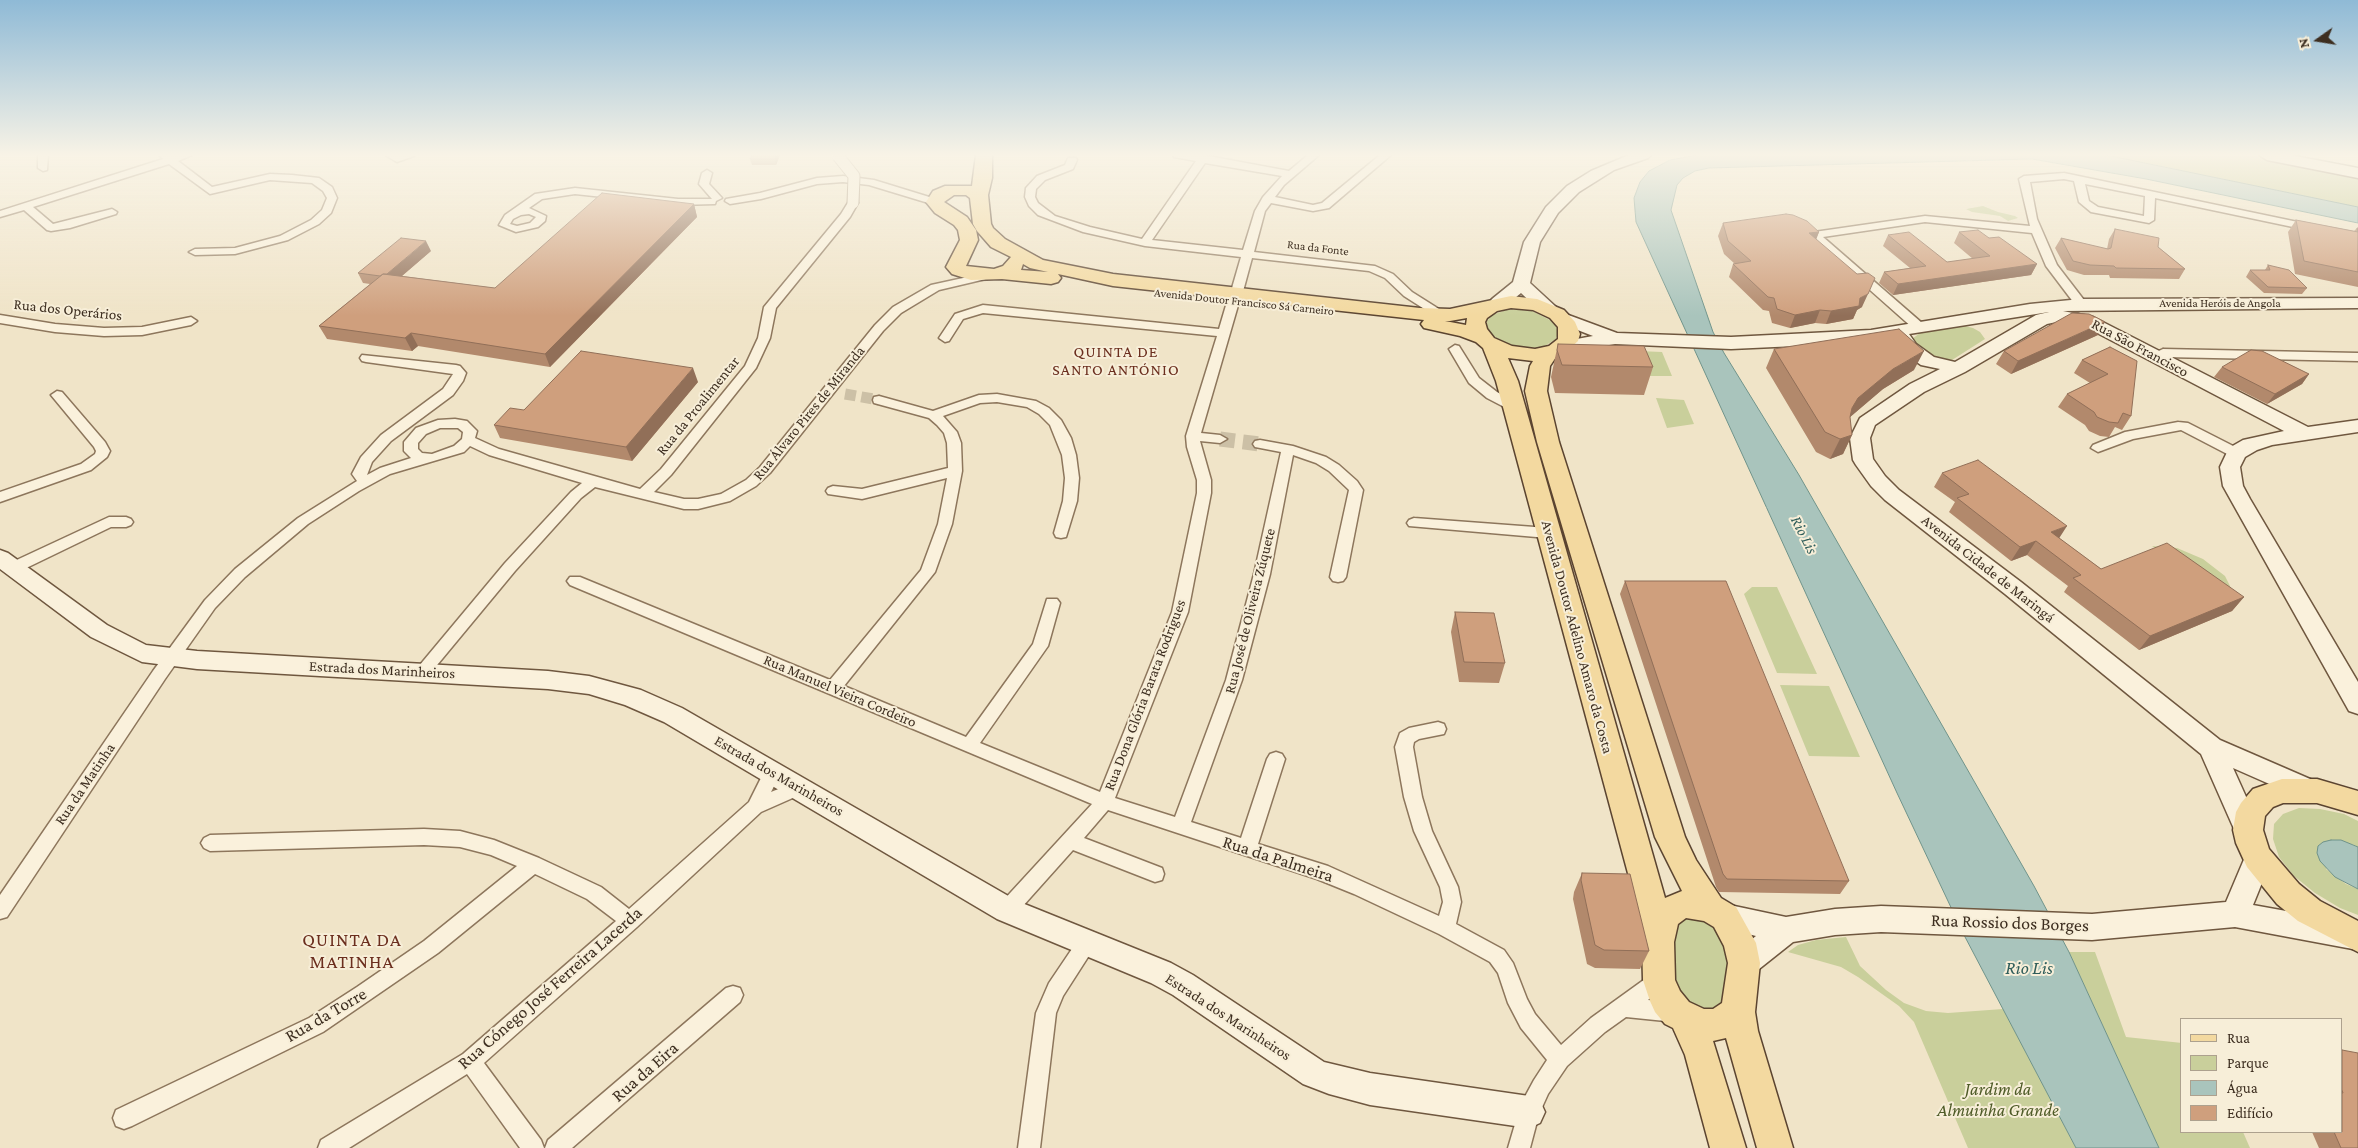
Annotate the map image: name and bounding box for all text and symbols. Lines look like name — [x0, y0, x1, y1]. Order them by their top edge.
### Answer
north arrow — [2293, 15, 2343, 65]
text: N — [2295, 37, 2312, 50]
street label: Rua da Fonte — [1286, 237, 1350, 259]
street label: Avenida Doutor Francisco Sá Carneiro — [1153, 285, 1335, 319]
street label: Rua dos Operários — [13, 295, 123, 325]
street label: Avenida Heróis de Angola — [2159, 296, 2281, 310]
street label: Rua São Francisco — [2089, 315, 2191, 381]
street label: Rua Álvaro Pires de Miranda — [749, 342, 869, 484]
district label: QUINTA DE SANTO ANTÓNIO — [1051, 342, 1181, 380]
street label: Rua da Proalimentar — [653, 353, 743, 459]
street label: Avenida Cidade de Maringá — [1918, 511, 2058, 627]
water label: Rio Lis — [1786, 513, 1822, 557]
street label: Avenida Doutor Adelino Amaro da Costa — [1537, 518, 1617, 756]
street label: Rua José de Oliveira Zúquete — [1221, 527, 1279, 695]
street label: Rua Dona Glória Barata Rodrigues — [1100, 597, 1190, 793]
street label: Rua Manuel Vieira Cordeiro — [761, 651, 919, 731]
street label: Estrada dos Marinheiros — [308, 657, 456, 683]
street label: Estrada dos Marinheiros — [711, 732, 847, 820]
street label: Rua da Matinha — [51, 740, 119, 828]
street label: Rua da Palmeira — [1220, 831, 1336, 887]
street label: Rua Cónego José Ferreira Lacerda — [453, 902, 647, 1074]
street label: Rua Rossio dos Borges — [1931, 909, 2089, 937]
district label: QUINTA DA MATINHA — [301, 929, 403, 973]
water label: Rio Lis — [2005, 957, 2053, 979]
street label: Estrada dos Marinheiros — [1162, 970, 1294, 1064]
street label: Rua da Torre — [281, 983, 371, 1047]
legend — [2180, 1018, 2343, 1133]
text: Rua — [2227, 1030, 2250, 1046]
street label: Rua da Eira — [607, 1037, 683, 1107]
text: Parque — [2227, 1055, 2268, 1071]
park label: Jardim da Almuinha Grande — [1937, 1078, 2059, 1120]
text: Água — [2227, 1080, 2258, 1096]
text: Edifício — [2227, 1105, 2273, 1121]

